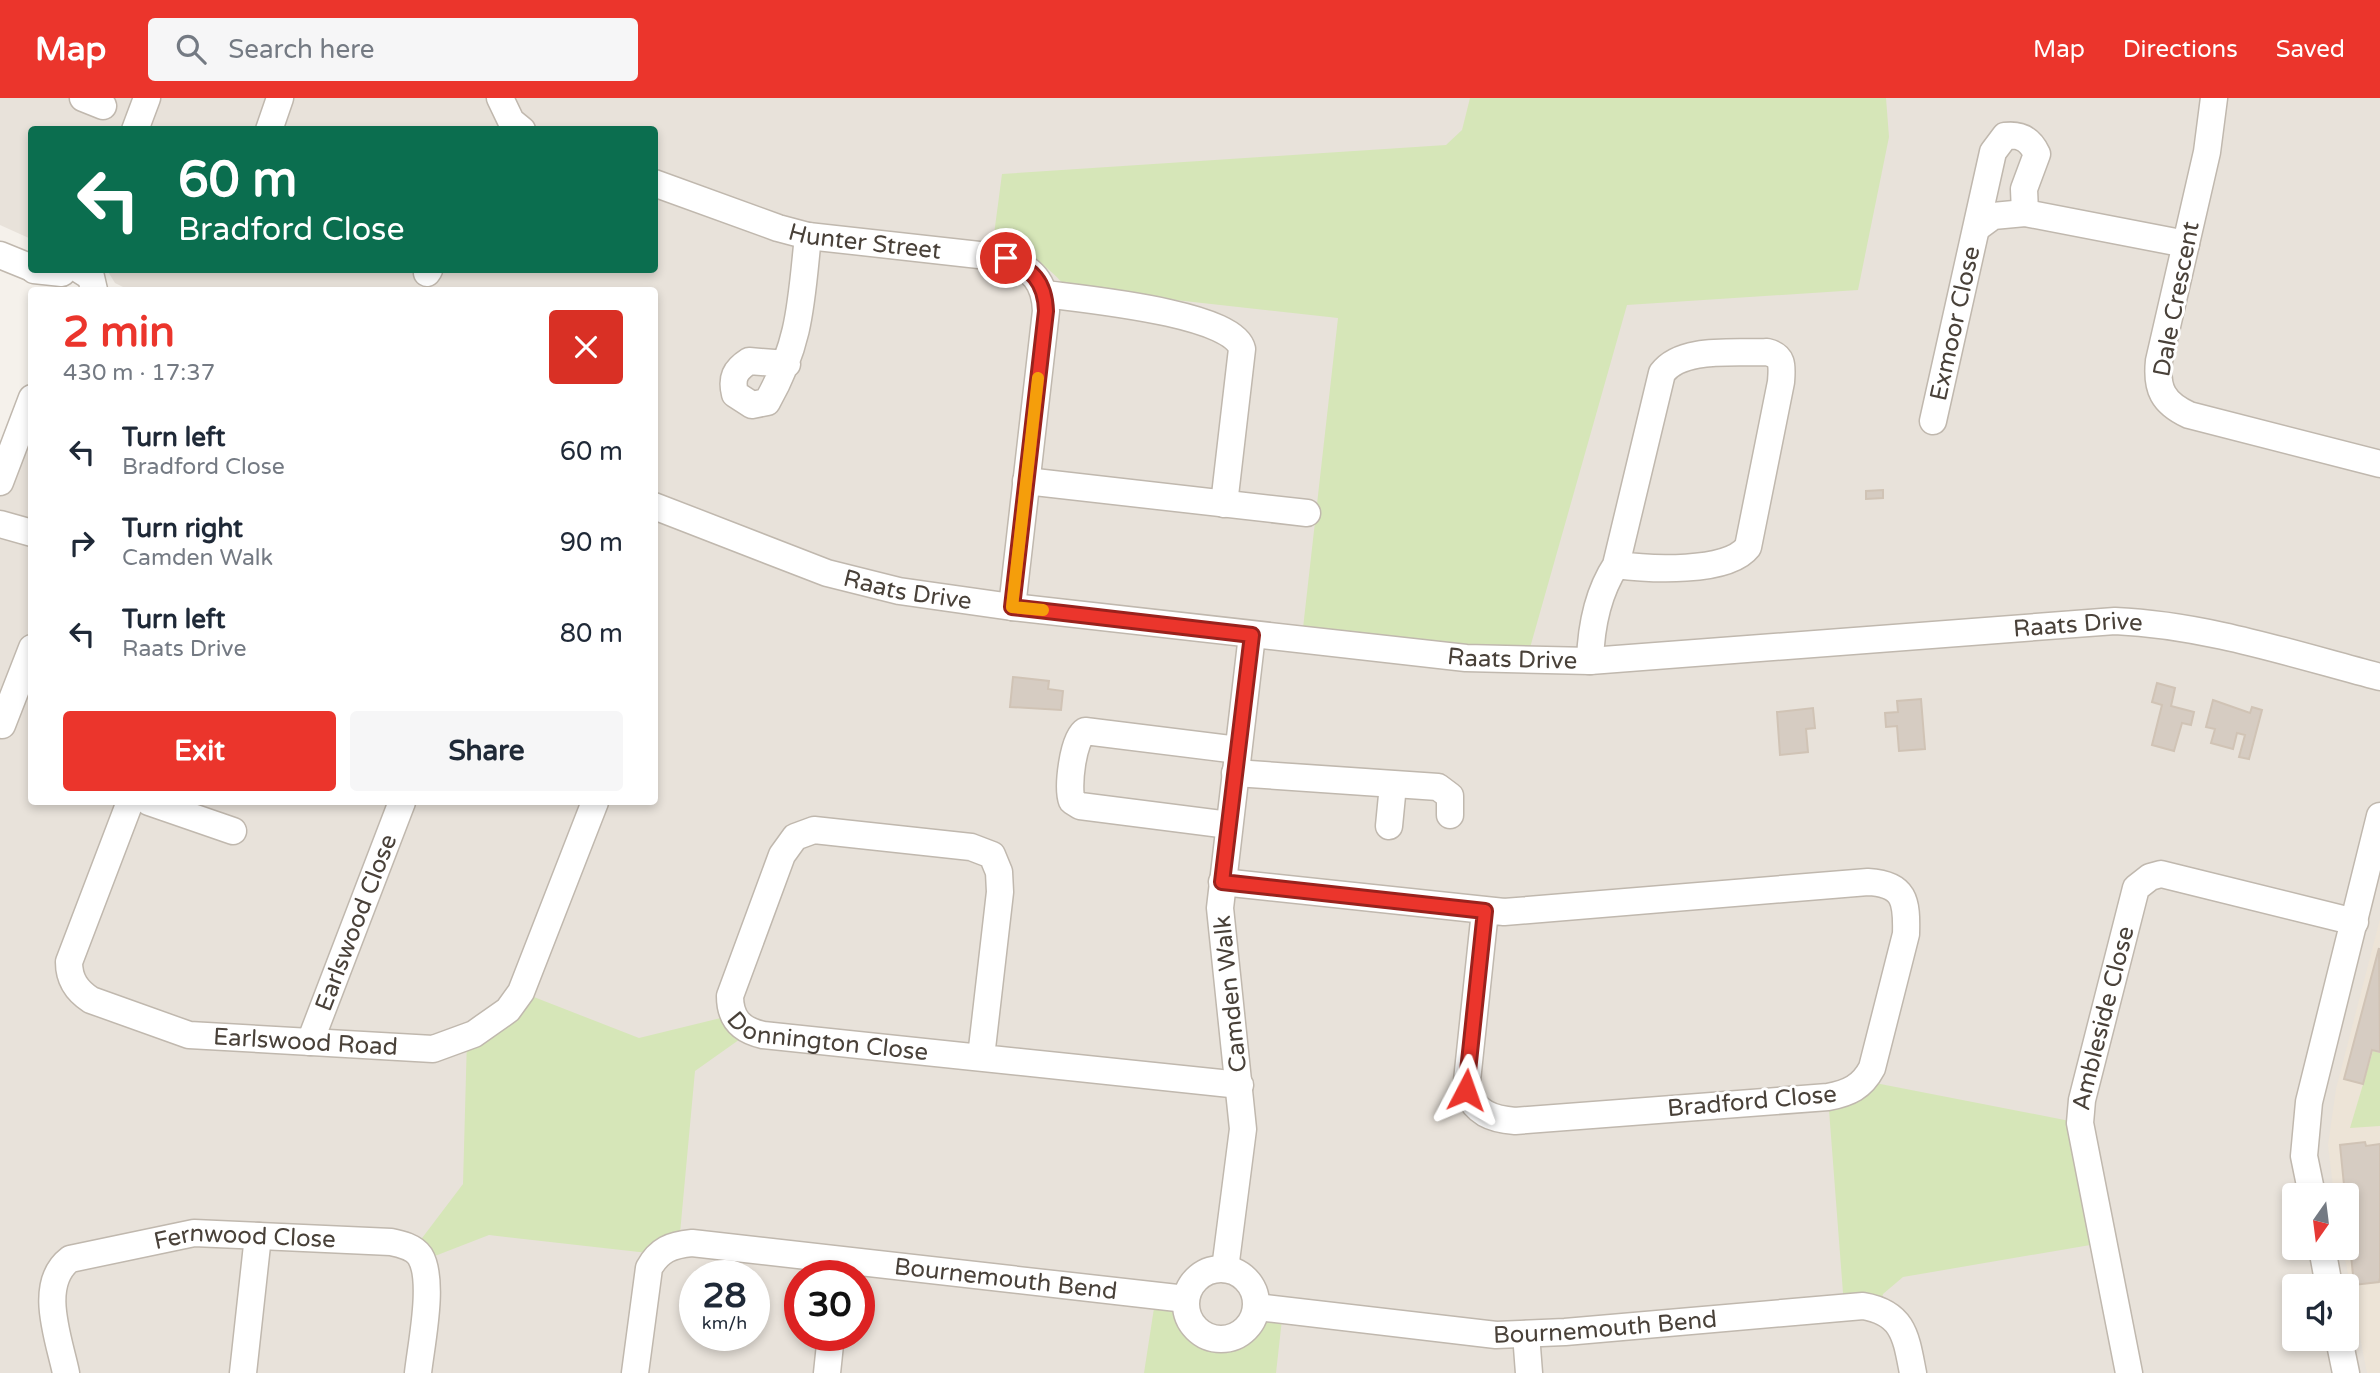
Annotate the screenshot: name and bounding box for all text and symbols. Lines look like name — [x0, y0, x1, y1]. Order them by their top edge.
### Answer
search box — [148, 18, 638, 81]
text: Map — [35, 30, 106, 69]
icon: search — [172, 30, 210, 68]
text: Search here — [228, 34, 374, 65]
text: Map — [2033, 35, 2085, 64]
text: Directions — [2123, 35, 2238, 64]
text: Saved — [2276, 35, 2345, 64]
text: 60 m — [178, 151, 297, 210]
icon: left — [63, 154, 154, 245]
text: Bradford Close — [178, 211, 405, 249]
street label: Hunter Street — [785, 217, 942, 266]
street label: Dale Crescent — [2147, 219, 2206, 379]
pin — [976, 228, 1036, 288]
icon: arrive — [987, 239, 1025, 277]
street label: Exmoor Close — [1924, 244, 1987, 403]
text: 2 min — [63, 307, 175, 358]
button: close — [549, 310, 623, 384]
text: 430 m · 17:37 — [63, 359, 215, 387]
text: Turn left — [122, 422, 225, 453]
icon: left — [63, 433, 101, 471]
text: 60 m — [560, 436, 623, 467]
text: Bradford Close — [122, 453, 285, 481]
text: Turn right — [122, 513, 243, 544]
icon: right — [63, 524, 101, 562]
text: 90 m — [560, 527, 623, 558]
text: Camden Walk — [122, 544, 273, 572]
street label: Raats Drive — [840, 564, 973, 616]
text: Turn left — [122, 604, 225, 635]
street label: Raats Drive — [2012, 607, 2144, 644]
icon: left — [63, 615, 101, 653]
text: 80 m — [560, 618, 623, 649]
text: Raats Drive — [122, 635, 246, 663]
street label: Raats Drive — [1446, 642, 1578, 676]
button: Exit — [63, 711, 336, 791]
button: Share — [350, 711, 623, 791]
street label: Earlswood Close — [309, 830, 403, 1015]
street label: Camden Walk — [1208, 914, 1253, 1074]
street label: Ambleside Close — [2067, 923, 2141, 1112]
street label: Donnington Close — [720, 1006, 930, 1067]
street label: Earlswood Road — [212, 1022, 399, 1062]
position arrow — [1429, 1053, 1503, 1127]
street label: Bradford Close — [1666, 1080, 1838, 1123]
north arrow — [2282, 1183, 2359, 1260]
map controls — [2282, 1183, 2359, 1351]
street label: Fernwood Close — [151, 1219, 336, 1256]
street label: Bournemouth Bend — [893, 1252, 1119, 1306]
speed limit sign: 30 — [784, 1260, 875, 1351]
button: sound — [2282, 1274, 2359, 1351]
text: 28 — [703, 1275, 746, 1317]
street label: Bournemouth Bend — [1493, 1305, 1718, 1350]
text: km/h — [702, 1312, 747, 1334]

